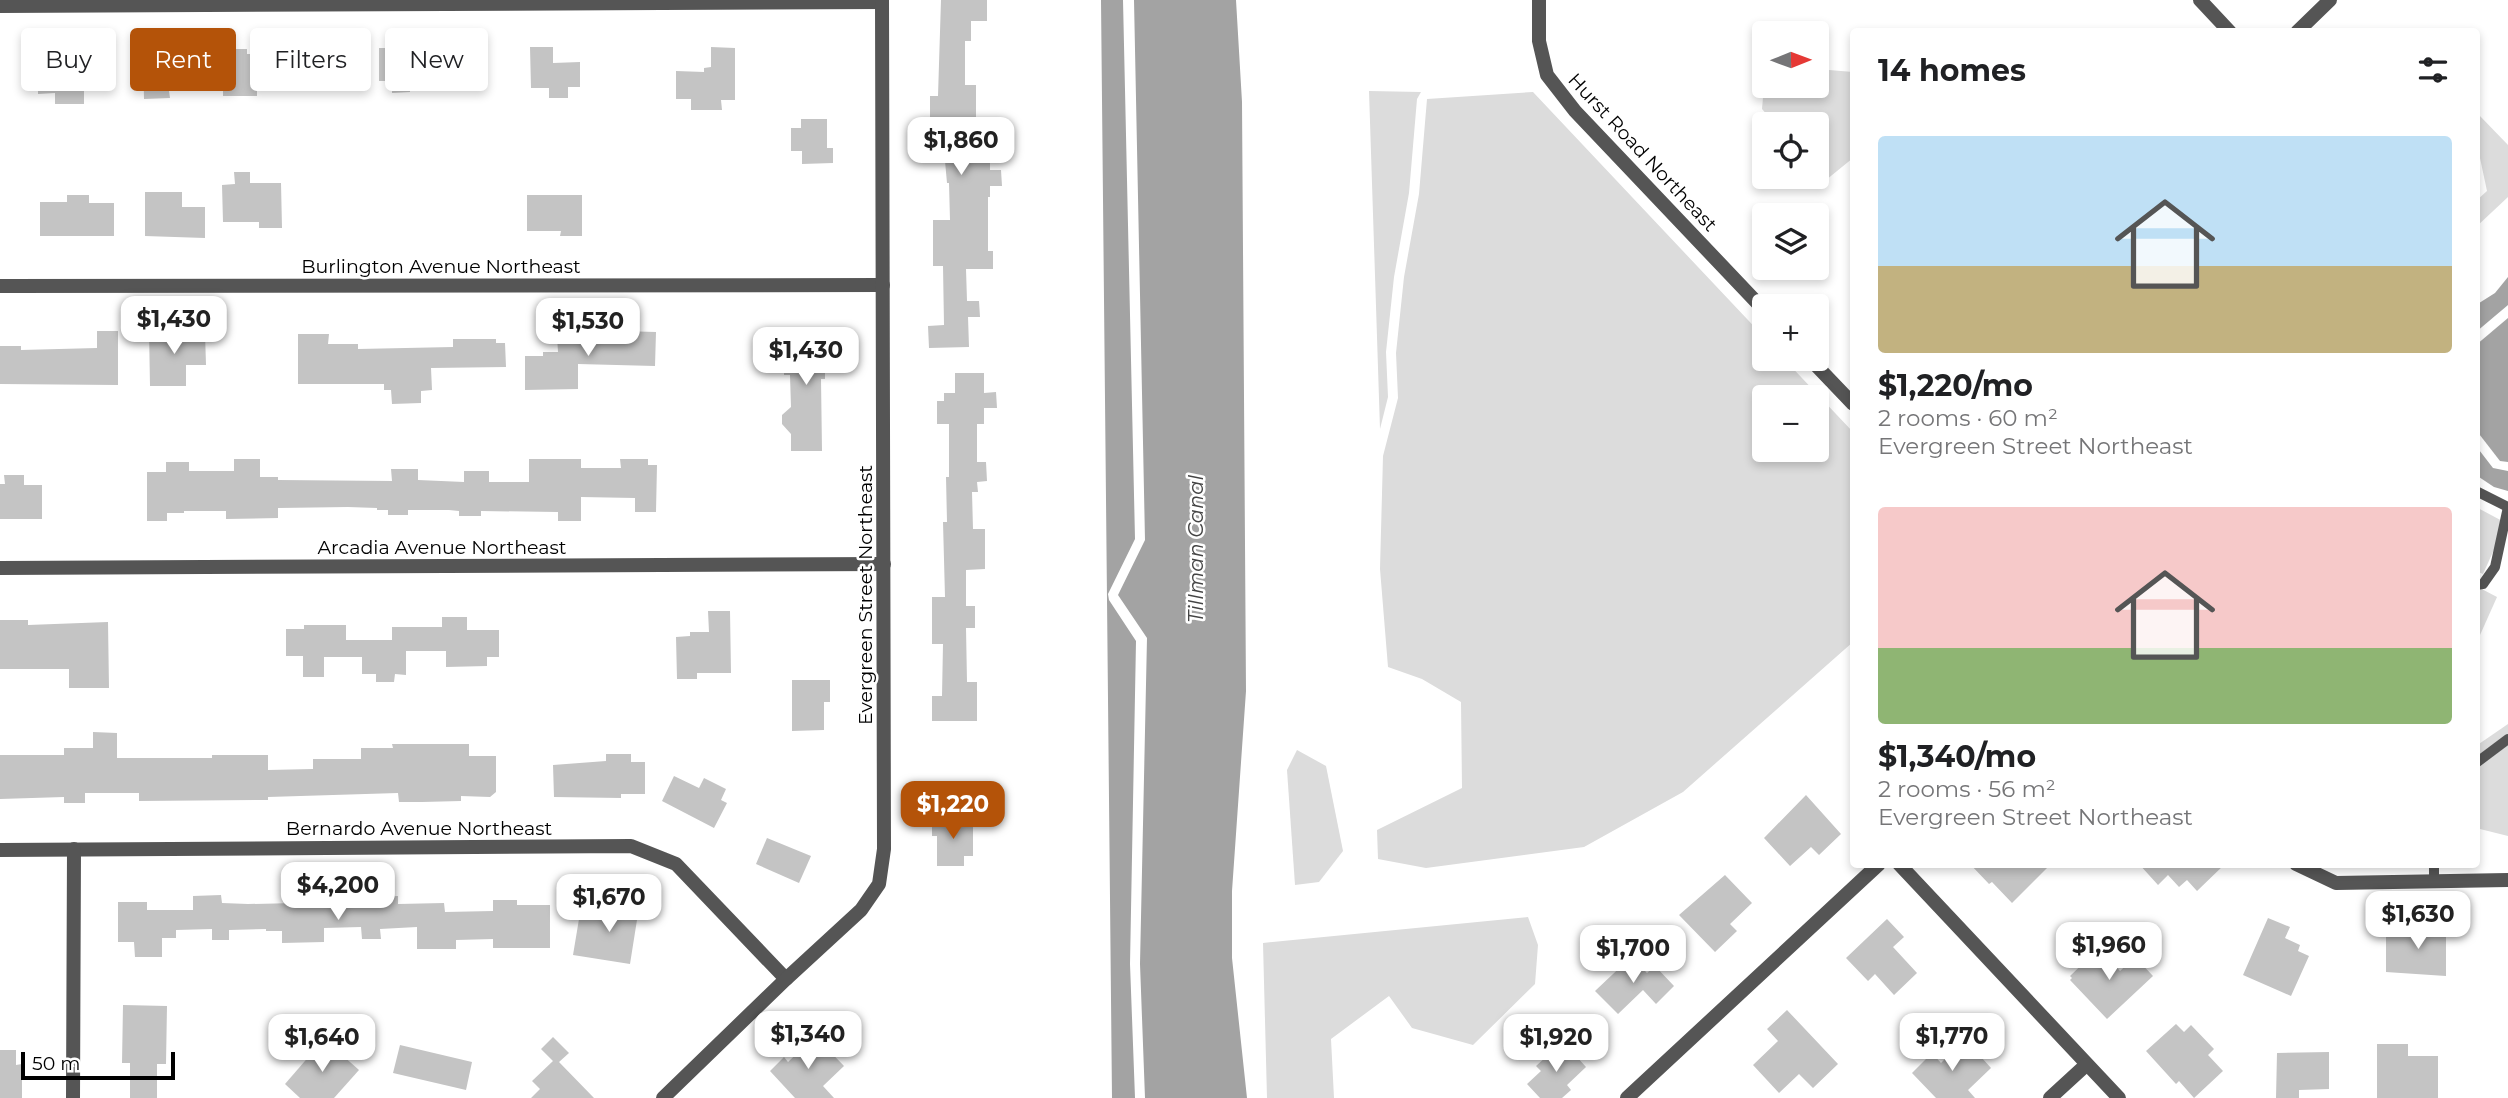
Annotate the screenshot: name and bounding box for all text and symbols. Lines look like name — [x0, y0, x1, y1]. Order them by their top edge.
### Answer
north arrow — [1752, 21, 1829, 98]
map controls — [1752, 21, 1829, 462]
chip: Buy — [21, 28, 116, 91]
chip: Rent — [130, 28, 236, 91]
chip: Filters — [250, 28, 371, 91]
chip: New — [385, 28, 488, 91]
icon: filters — [2414, 51, 2452, 89]
text: 14 homes — [1878, 52, 2026, 89]
street label: Hurst Road Northeast — [1563, 69, 1722, 236]
button: locate — [1752, 112, 1829, 189]
pin: $1,860 — [904, 118, 1018, 177]
text: $1,860 — [923, 126, 999, 154]
icon: home — [2102, 181, 2228, 307]
button: layers — [1752, 203, 1829, 280]
street label: Burlington Avenue Northeast — [301, 255, 581, 278]
button: + — [1752, 294, 1829, 371]
pin: $1,430 — [117, 296, 231, 356]
pin: $1,530 — [531, 298, 645, 358]
text: $1,430 — [137, 305, 211, 333]
text: $1,530 — [552, 307, 624, 335]
pin: $1,430 — [749, 328, 863, 387]
text: $1,430 — [769, 336, 843, 364]
text: $1,220/mo — [1878, 367, 2033, 404]
button: − — [1752, 385, 1829, 462]
text: 2 rooms · 60 m² — [1878, 404, 2058, 432]
text: Evergreen Street Northeast — [1878, 432, 2193, 460]
street label: Evergreen Street Northeast — [854, 465, 877, 725]
water label: Tillman Canal — [1183, 475, 1208, 623]
street label: Arcadia Avenue Northeast — [318, 536, 567, 559]
icon: home — [2102, 552, 2228, 678]
text: $1,340/mo — [1878, 738, 2036, 775]
text: 2 rooms · 56 m² — [1878, 775, 2056, 803]
pin: $1,220 — [896, 782, 1010, 841]
text: $1,220 — [917, 790, 989, 818]
text: Evergreen Street Northeast — [1878, 803, 2193, 831]
street label: Bernardo Avenue Northeast — [286, 817, 552, 840]
pin: $4,200 — [281, 862, 395, 922]
text: $4,200 — [297, 871, 379, 899]
pin: $1,670 — [552, 874, 666, 934]
text: $1,670 — [572, 883, 646, 911]
pin: $1,630 — [2361, 892, 2475, 951]
text: $1,630 — [2381, 900, 2455, 928]
pin: $1,960 — [2052, 922, 2166, 982]
pin: $1,700 — [1576, 926, 1690, 985]
text: $1,960 — [2072, 931, 2146, 959]
text: $1,700 — [1596, 934, 1670, 962]
pin: $1,340 — [751, 1012, 865, 1071]
pin: $1,640 — [265, 1014, 379, 1074]
pin: $1,920 — [1499, 1014, 1613, 1074]
pin: $1,770 — [1895, 1014, 2009, 1073]
text: $1,340 — [771, 1020, 845, 1048]
text: $1,770 — [1916, 1022, 1988, 1050]
text: $1,640 — [284, 1023, 360, 1051]
text: $1,920 — [1519, 1023, 1593, 1051]
scale bar — [21, 1049, 175, 1081]
text: 50 m — [32, 1052, 80, 1075]

